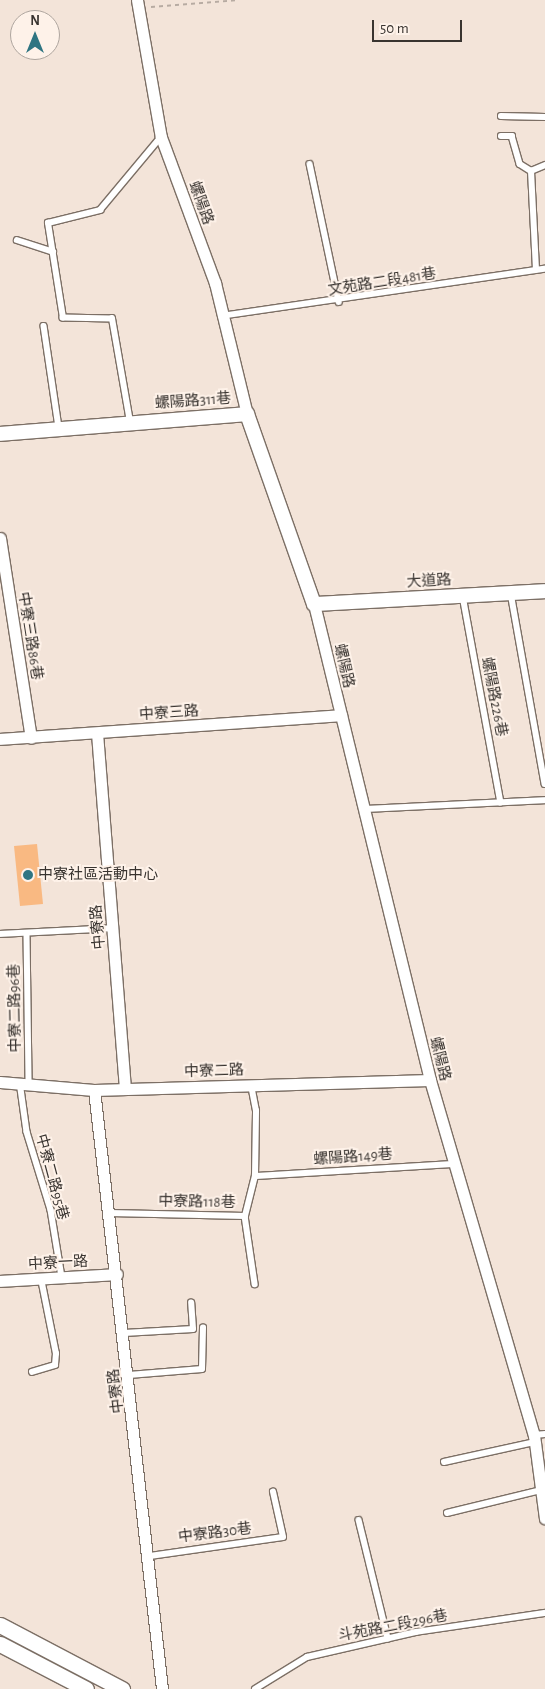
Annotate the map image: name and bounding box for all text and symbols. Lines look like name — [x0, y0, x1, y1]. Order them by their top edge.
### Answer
north arrow — [10, 10, 60, 60]
scale bar — [375, 10, 465, 42]
text: N — [30, 14, 40, 28]
text: 50 m — [380, 21, 409, 36]
street label: 螺陽路 — [185, 179, 217, 227]
street label: 文苑路二段481巷 — [327, 265, 437, 299]
street label: 螺陽路311巷 — [154, 389, 232, 413]
street label: 大道路 — [406, 571, 452, 591]
street label: 中寮三路86巷 — [14, 591, 46, 681]
street label: 螺陽路 — [330, 642, 358, 690]
street label: 螺陽路226巷 — [477, 656, 511, 738]
street label: 中寮三路 — [138, 702, 200, 724]
place label: 中寮社區活動中心 — [38, 866, 158, 884]
marker: 中寮社區活動中心 — [22, 869, 34, 881]
street label: 中寮路 — [87, 904, 109, 950]
street label: 中寮二路96巷 — [5, 963, 25, 1053]
street label: 螺陽路 — [426, 1035, 454, 1083]
street label: 中寮二路 — [184, 1061, 244, 1081]
street label: 中寮二路95巷 — [32, 1132, 72, 1222]
street label: 螺陽路149巷 — [313, 1145, 393, 1169]
street label: 中寮路118巷 — [158, 1192, 236, 1212]
street label: 中寮一路 — [28, 1252, 88, 1274]
street label: 中寮路 — [104, 1368, 128, 1414]
street label: 中寮路30巷 — [177, 1520, 253, 1546]
street label: 斗苑路二段296巷 — [337, 1607, 449, 1645]

